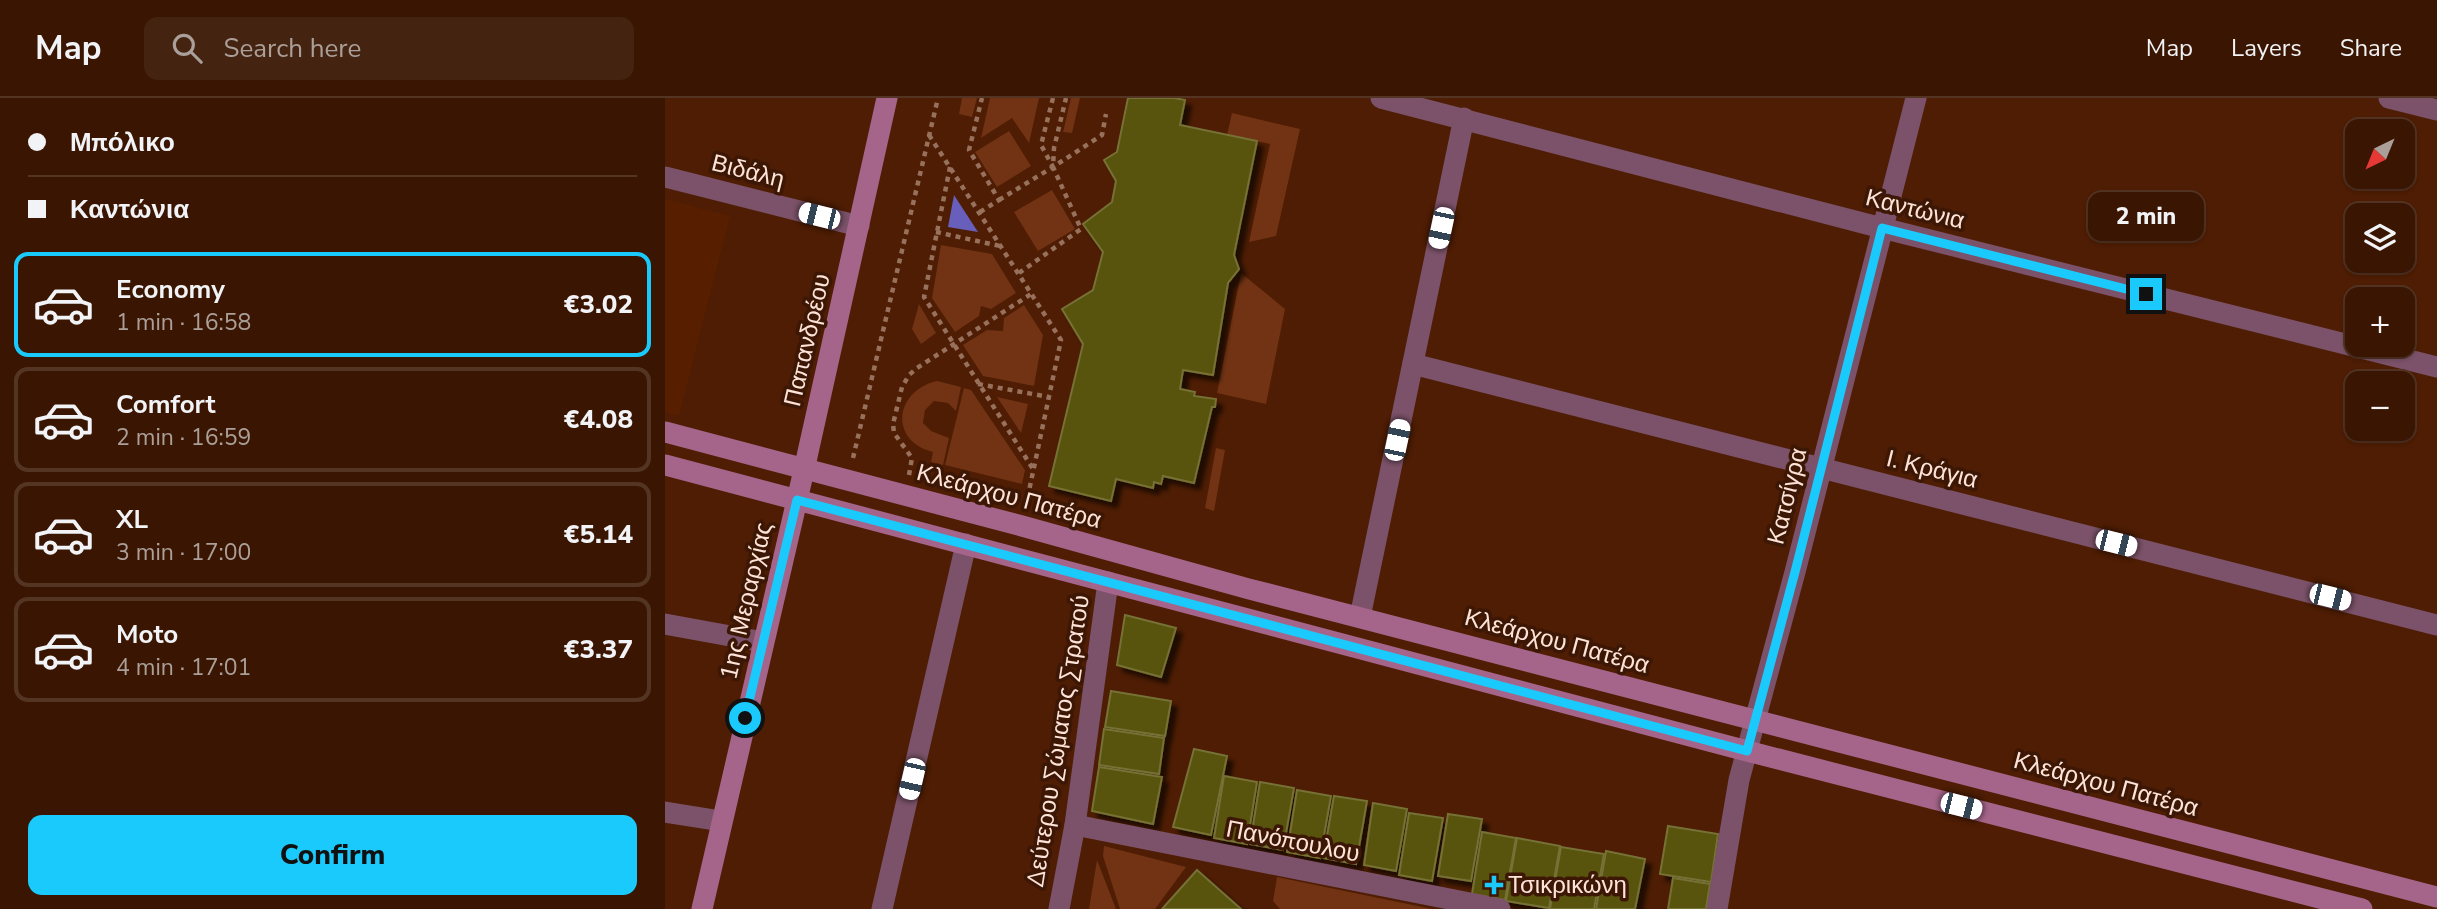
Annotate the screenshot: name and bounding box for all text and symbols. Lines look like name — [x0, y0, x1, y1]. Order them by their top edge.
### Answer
search box — [144, 17, 634, 80]
text: Map — [35, 26, 102, 71]
icon: search — [168, 29, 206, 67]
text: Search here — [224, 31, 361, 66]
text: Map — [2146, 32, 2193, 64]
text: Layers — [2231, 32, 2302, 64]
text: Share — [2340, 32, 2402, 64]
north arrow — [2345, 119, 2415, 189]
map controls — [2345, 119, 2415, 441]
text: Μπόλικο — [70, 125, 175, 160]
street label: Βιδάλη — [708, 147, 788, 195]
street label: Καντώνια — [1862, 181, 1968, 237]
text: Καντώνια — [70, 192, 189, 227]
callout: 2 min — [2088, 192, 2204, 242]
car — [797, 201, 842, 231]
text: 2 min — [2116, 201, 2176, 232]
button: layers — [2345, 203, 2415, 273]
car — [1427, 205, 1456, 251]
street label: Παπανδρέου — [776, 270, 838, 410]
text: Economy — [116, 272, 225, 307]
icon: car — [32, 273, 95, 336]
route end — [2130, 278, 2162, 310]
text: €3.02 — [564, 287, 633, 322]
button: + — [2345, 287, 2415, 357]
text: 1 min · 16:58 — [116, 307, 251, 338]
button: − — [2345, 371, 2415, 441]
text: Comfort — [116, 387, 216, 422]
icon: car — [32, 388, 95, 451]
text: €4.08 — [564, 402, 633, 437]
car — [1383, 417, 1412, 463]
text: 2 min · 16:59 — [116, 422, 251, 453]
street label: Ι. Κράγια — [1883, 442, 1981, 496]
street label: Κατσίγρα — [1760, 444, 1814, 548]
street label: Κλεάρχου Πατέρα — [913, 456, 1105, 536]
text: XL — [116, 502, 148, 537]
icon: car — [32, 503, 95, 566]
text: €5.14 — [564, 517, 633, 552]
street label: 1ης Μεραρχίας — [712, 519, 780, 683]
car — [2094, 528, 2139, 558]
text: 3 min · 17:00 — [116, 537, 251, 568]
car — [2308, 582, 2353, 612]
street label: Δεύτερου Σώματος Στρατού — [1019, 593, 1097, 889]
street label: Κλεάρχου Πατέρα — [1461, 601, 1653, 681]
text: Moto — [116, 617, 178, 652]
icon: car — [32, 618, 95, 681]
text: €3.37 — [564, 632, 633, 667]
text: 4 min · 17:01 — [116, 652, 251, 683]
route start — [729, 702, 761, 734]
street label: Κλεάρχου Πατέρα — [2010, 744, 2202, 824]
car — [898, 756, 927, 802]
car — [1939, 791, 1984, 821]
street label: Πανόπουλου — [1224, 812, 1362, 870]
button: Confirm — [28, 815, 637, 895]
place label: Τσικρικώνη — [1508, 869, 1627, 901]
marker: Τσικρικώνη — [1486, 877, 1502, 893]

